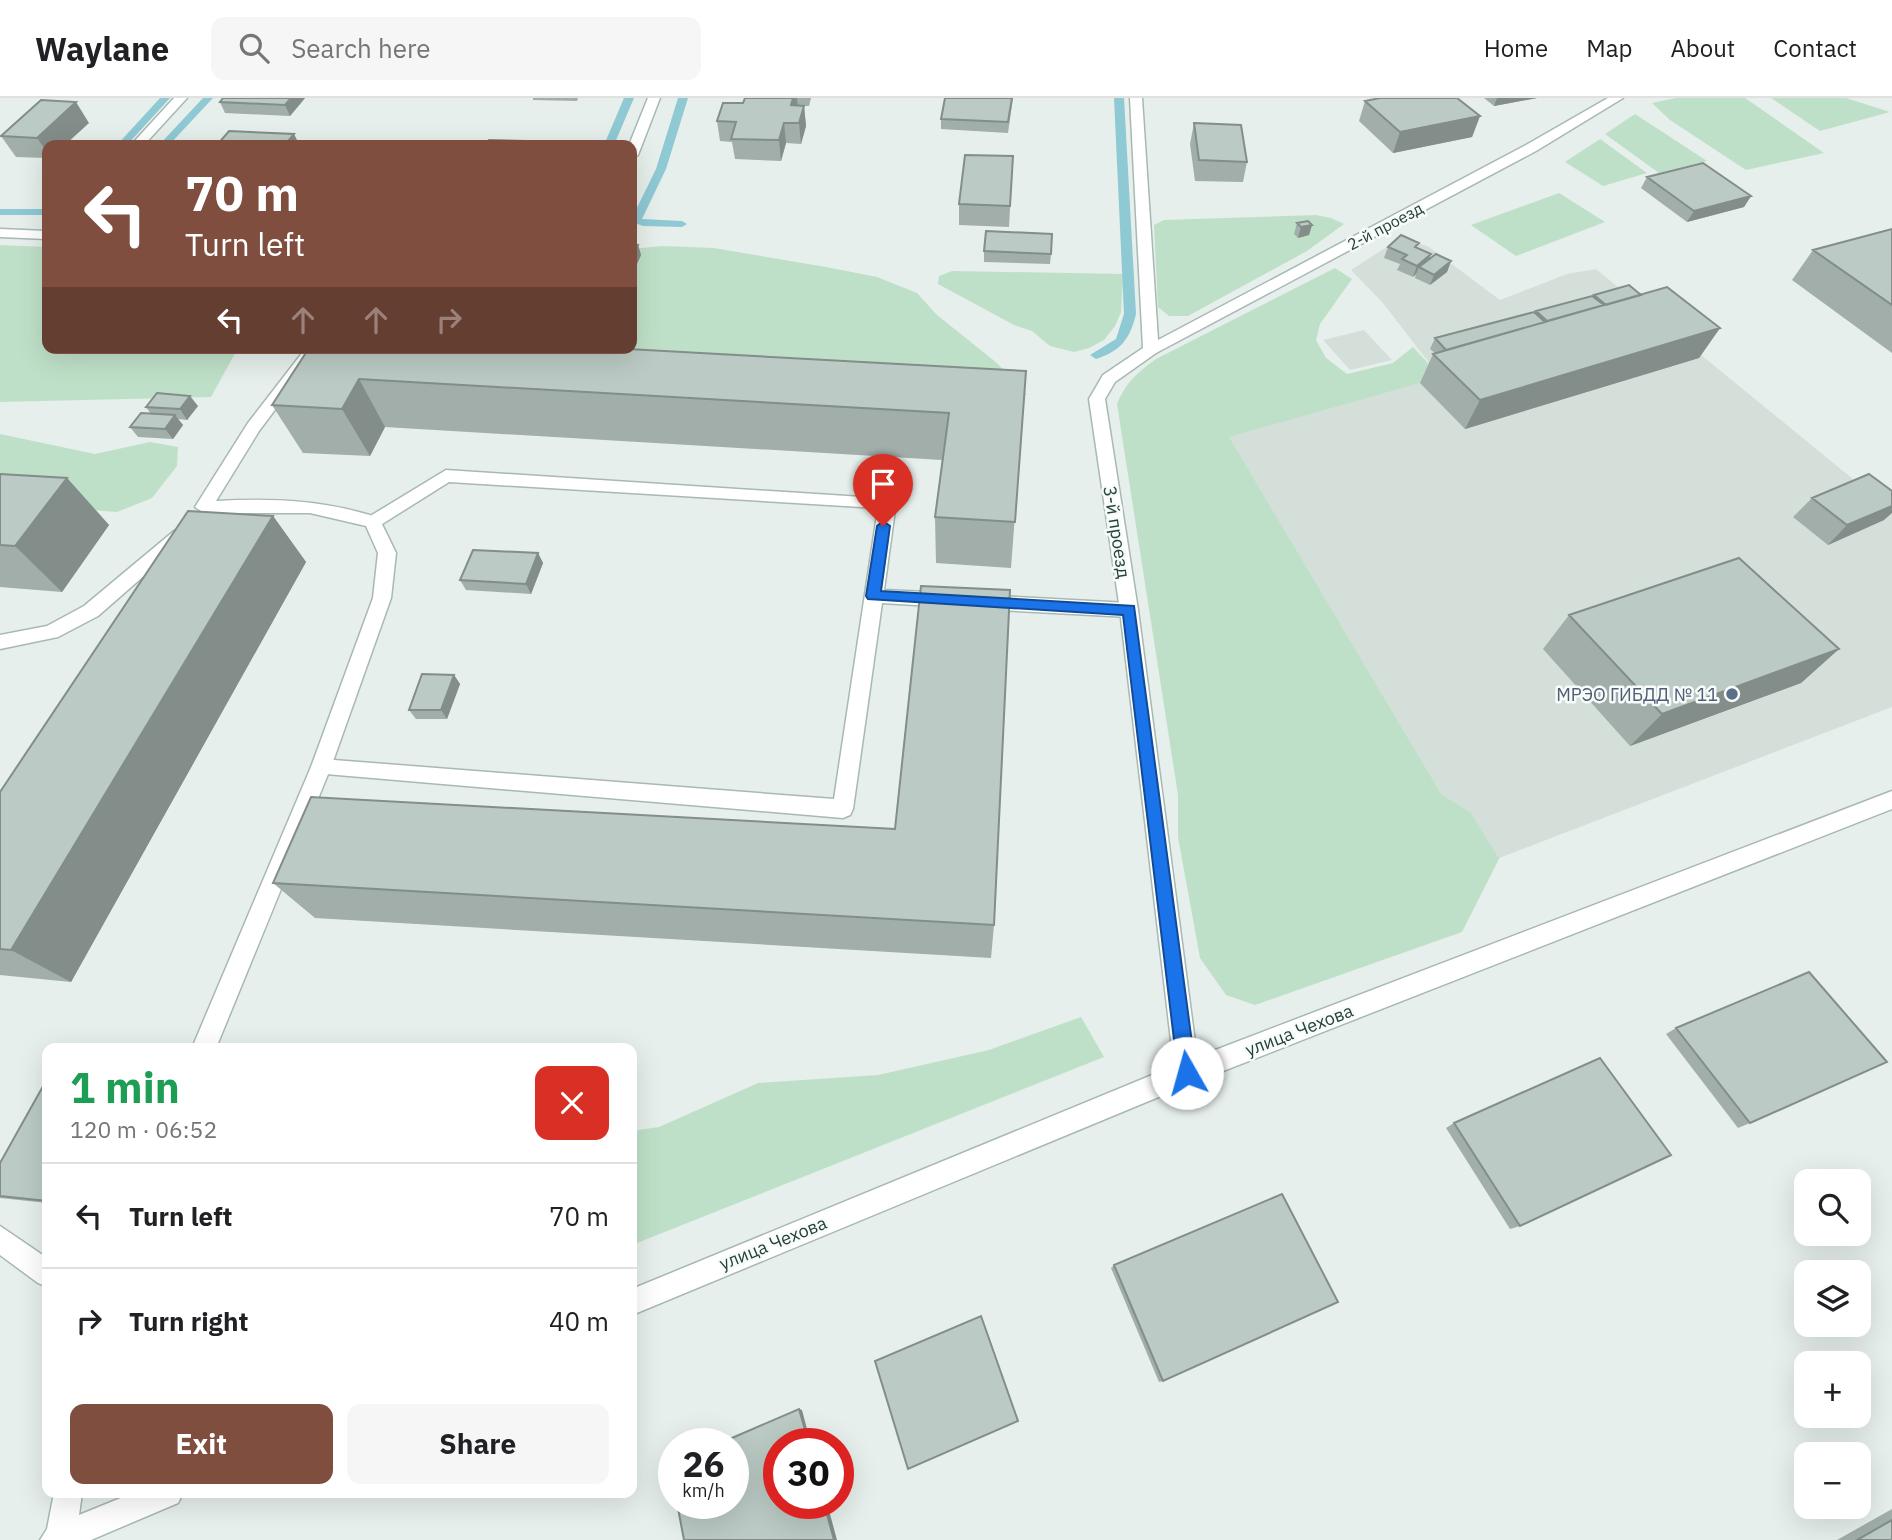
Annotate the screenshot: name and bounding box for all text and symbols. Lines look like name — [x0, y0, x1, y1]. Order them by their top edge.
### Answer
search box — [211, 17, 701, 80]
text: Waylane — [35, 27, 169, 70]
icon: search — [235, 29, 273, 67]
text: Search here — [291, 31, 431, 65]
text: Home — [1484, 32, 1548, 64]
text: Map — [1586, 32, 1632, 64]
text: About — [1670, 32, 1735, 64]
text: Contact — [1773, 32, 1857, 64]
text: 70 m — [185, 161, 299, 224]
icon: left — [70, 168, 161, 259]
street label: 2-й проезд — [1344, 197, 1427, 254]
text: Turn left — [185, 223, 305, 265]
icon: left — [211, 301, 249, 339]
icon: ahead — [284, 301, 322, 339]
icon: ahead — [357, 301, 395, 339]
icon: right — [430, 301, 468, 339]
pin — [853, 454, 913, 526]
icon: arrive — [864, 465, 902, 503]
street label: 3-й проезд — [1098, 484, 1136, 580]
place label: МРЭО ГИБДД № 11 — [1556, 683, 1718, 706]
marker: МРЭО ГИБДД № 11 — [1724, 686, 1740, 702]
street label: улица Чехова — [1242, 999, 1357, 1061]
position arrow — [1150, 1036, 1224, 1110]
text: 1 min — [70, 1060, 180, 1115]
button: close — [535, 1066, 609, 1140]
text: 120 m · 06:52 — [70, 1114, 217, 1144]
map controls — [1794, 1169, 1871, 1519]
button: search — [1794, 1169, 1871, 1246]
icon: left — [70, 1197, 108, 1235]
text: Turn left — [129, 1199, 232, 1233]
text: 70 m — [549, 1199, 609, 1233]
street label: улица Чехова — [716, 1211, 830, 1275]
button: layers — [1794, 1260, 1871, 1337]
icon: right — [70, 1302, 108, 1340]
text: Turn right — [129, 1304, 248, 1338]
text: 40 m — [549, 1304, 609, 1338]
button: + — [1794, 1351, 1871, 1428]
button: Exit — [70, 1404, 333, 1484]
button: Share — [347, 1404, 609, 1484]
speed limit sign: 30 — [763, 1428, 854, 1519]
text: 26 — [682, 1441, 725, 1487]
button: − — [1794, 1442, 1871, 1519]
text: km/h — [682, 1479, 725, 1502]

